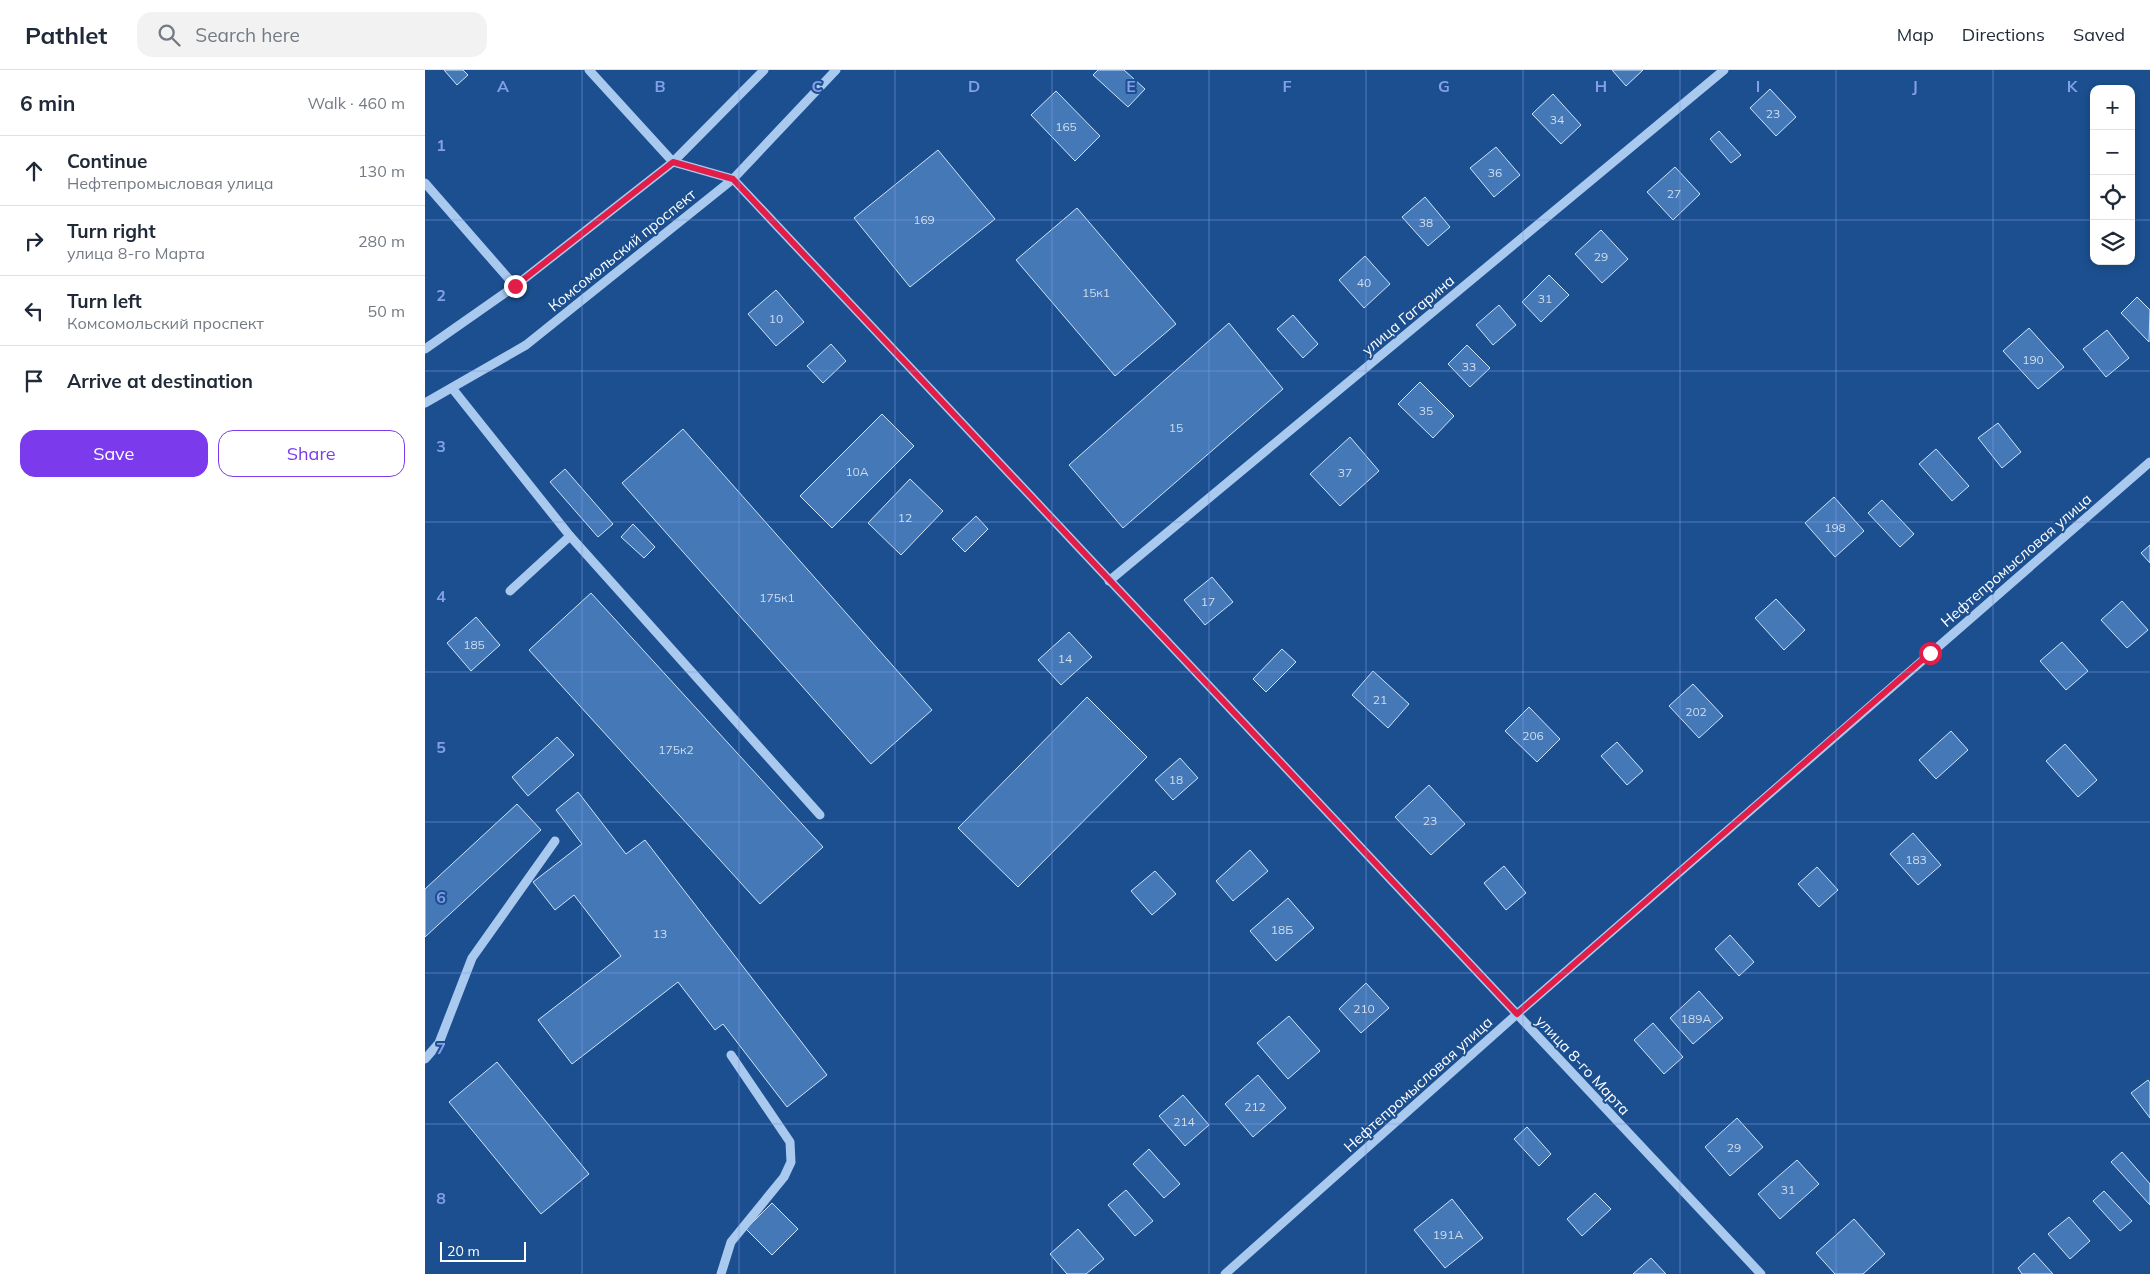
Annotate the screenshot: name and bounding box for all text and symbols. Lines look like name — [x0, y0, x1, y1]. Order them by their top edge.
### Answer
search box — [137, 12, 487, 57]
text: Pathlet — [25, 20, 107, 50]
icon: search — [155, 21, 183, 49]
text: Search here — [195, 23, 300, 47]
text: Map — [1897, 23, 1934, 46]
text: Directions — [1962, 23, 2045, 46]
text: Saved — [2073, 23, 2125, 46]
text: A — [497, 76, 509, 96]
text: B — [654, 76, 666, 96]
text: C — [812, 76, 823, 96]
text: D — [968, 76, 980, 96]
text: E — [1126, 76, 1136, 96]
text: F — [1282, 76, 1292, 96]
text: G — [1438, 76, 1450, 96]
text: H — [1595, 76, 1607, 96]
text: I — [1756, 76, 1760, 96]
text: J — [1912, 76, 1918, 96]
text: K — [2067, 76, 2079, 96]
map controls — [2090, 85, 2135, 265]
button: + — [2090, 85, 2135, 130]
text: 6 min — [20, 90, 75, 116]
text: Walk · 460 m — [307, 93, 405, 113]
house number: 23 — [1766, 106, 1780, 121]
house number: 34 — [1550, 112, 1564, 127]
house number: 165 — [1055, 119, 1077, 134]
button: − — [2090, 130, 2135, 175]
text: 1 — [436, 135, 446, 155]
text: Continue — [67, 149, 147, 173]
icon: ahead — [20, 157, 48, 185]
text: 130 m — [358, 161, 405, 181]
house number: 36 — [1488, 165, 1502, 180]
text: Нефтепромысловая улица — [67, 173, 274, 193]
button: locate — [2090, 175, 2135, 220]
street label: Комсомольский проспект — [544, 184, 700, 315]
house number: 27 — [1667, 186, 1681, 201]
house number: 169 — [913, 212, 935, 227]
house number: 38 — [1419, 215, 1433, 230]
text: Turn right — [67, 219, 156, 243]
button: layers — [2090, 220, 2135, 265]
icon: right — [20, 227, 48, 255]
text: 280 m — [358, 231, 405, 251]
text: улица 8-го Марта — [67, 243, 205, 263]
house number: 29 — [1594, 249, 1608, 264]
street label: улица Гагарина — [1358, 271, 1458, 359]
route end — [504, 275, 527, 298]
house number: 40 — [1357, 275, 1371, 290]
text: 2 — [436, 285, 446, 305]
house number: 15к1 — [1082, 285, 1110, 300]
text: Turn left — [67, 289, 142, 313]
house number: 31 — [1538, 291, 1552, 306]
icon: left — [20, 297, 48, 325]
text: 50 m — [368, 301, 405, 321]
house number: 10 — [769, 311, 783, 326]
text: Комсомольский проспект — [67, 313, 264, 333]
house number: 190 — [2022, 352, 2044, 367]
house number: 33 — [1462, 359, 1476, 374]
icon: arrive — [20, 367, 48, 395]
text: Arrive at destination — [67, 369, 253, 393]
house number: 35 — [1419, 403, 1433, 418]
house number: 15 — [1169, 420, 1183, 435]
button: Save — [20, 430, 208, 477]
button: Share — [218, 430, 405, 477]
text: 3 — [436, 436, 446, 456]
house number: 10А — [845, 464, 869, 479]
house number: 37 — [1338, 465, 1352, 480]
street label: Нефтепромысловая улица — [1937, 489, 2095, 631]
house number: 12 — [898, 510, 912, 525]
house number: 198 — [1824, 520, 1846, 535]
text: 4 — [436, 586, 446, 606]
house number: 175к1 — [759, 590, 795, 605]
house number: 17 — [1201, 594, 1215, 609]
house number: 185 — [463, 637, 485, 652]
route start — [1919, 642, 1942, 665]
house number: 14 — [1058, 651, 1072, 666]
house number: 21 — [1373, 692, 1387, 707]
house number: 202 — [1685, 704, 1707, 719]
house number: 206 — [1522, 728, 1544, 743]
text: 5 — [436, 737, 446, 757]
house number: 175к2 — [658, 742, 694, 757]
house number: 18 — [1169, 772, 1183, 787]
house number: 23 — [1423, 813, 1437, 828]
house number: 183 — [1905, 852, 1927, 867]
text: 6 — [436, 887, 446, 907]
house number: 18Б — [1271, 922, 1293, 937]
house number: 13 — [653, 926, 667, 941]
house number: 210 — [1353, 1001, 1375, 1016]
street label: улица 8-го Марта — [1532, 1011, 1634, 1119]
house number: 189А — [1681, 1011, 1711, 1026]
street label: Нефтепромысловая улица — [1340, 1012, 1496, 1156]
text: 7 — [436, 1038, 446, 1058]
house number: 212 — [1244, 1099, 1266, 1114]
house number: 214 — [1173, 1114, 1195, 1129]
house number: 29 — [1727, 1140, 1741, 1155]
house number: 31 — [1781, 1182, 1795, 1197]
text: 8 — [436, 1188, 446, 1208]
house number: 191А — [1433, 1227, 1463, 1242]
scale bar — [440, 1239, 526, 1262]
text: 20 m — [447, 1242, 480, 1260]

